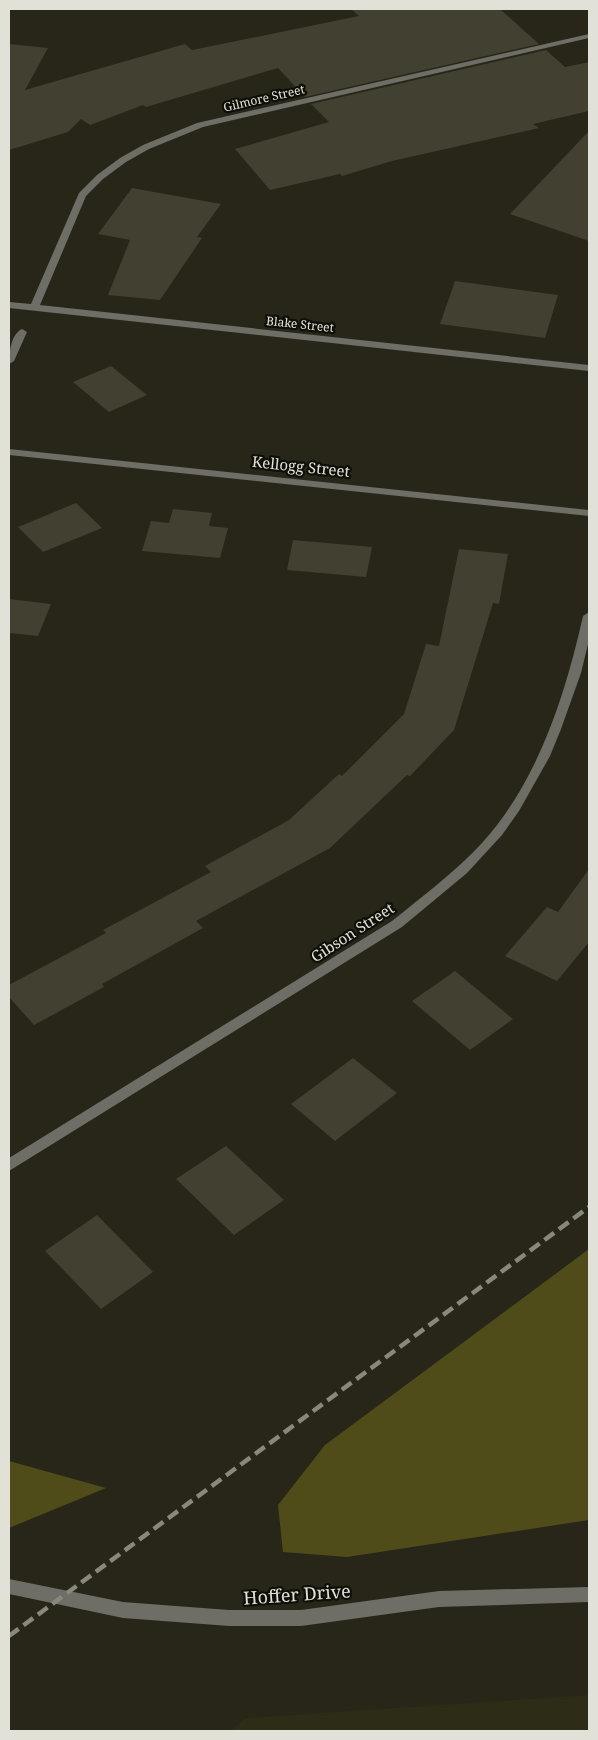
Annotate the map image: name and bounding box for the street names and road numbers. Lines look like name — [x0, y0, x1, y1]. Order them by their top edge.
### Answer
street label: Gilmore Street — [222, 80, 306, 116]
street label: Blake Street — [265, 312, 335, 336]
street label: Kellogg Street — [251, 451, 351, 481]
street label: Gibson Street — [306, 898, 398, 966]
street label: Hoffer Drive — [243, 1578, 351, 1610]

